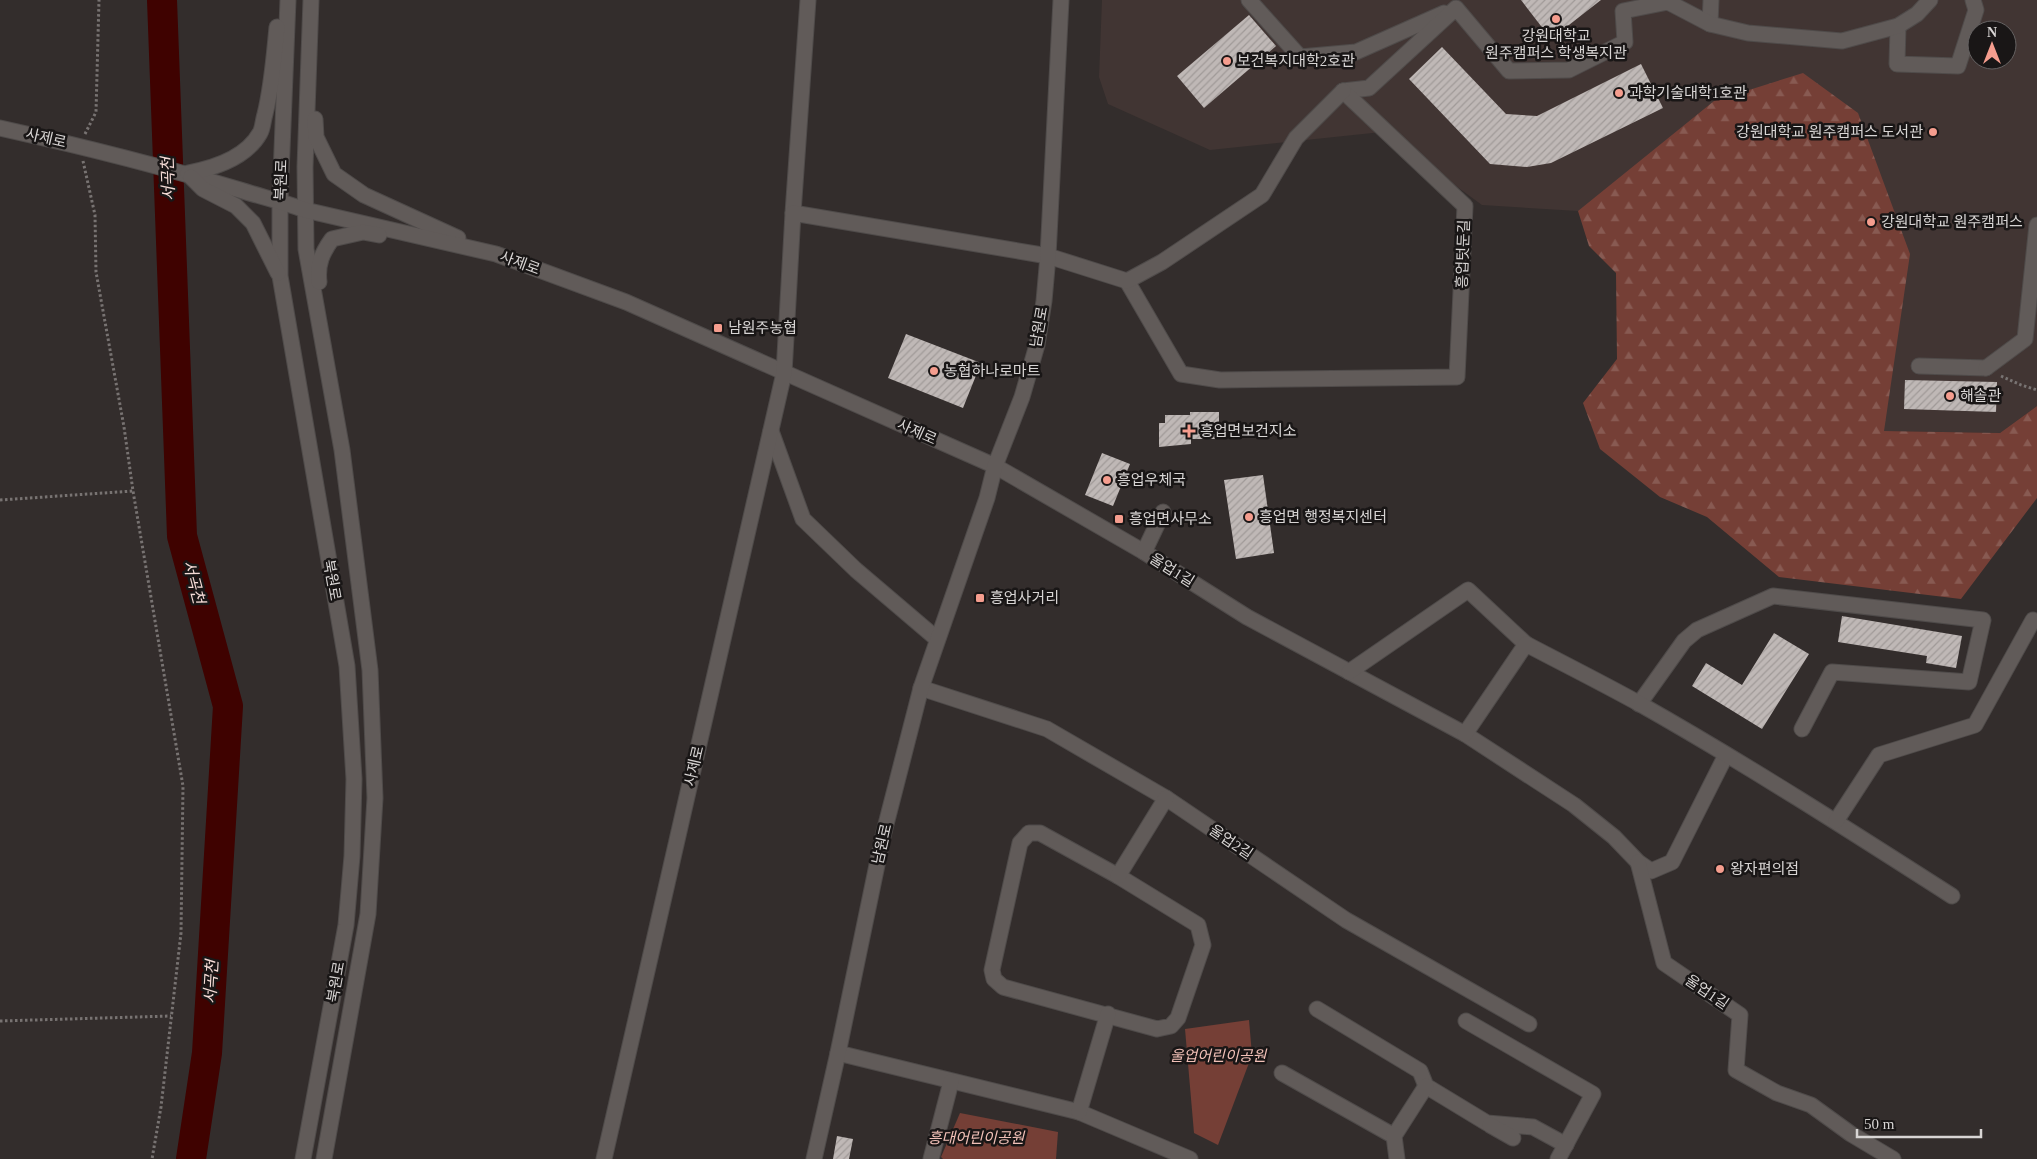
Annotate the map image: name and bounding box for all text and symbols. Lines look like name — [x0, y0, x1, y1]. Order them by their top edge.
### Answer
marker: 강원대학교 원주캠퍼스 학생복지관 — [1550, 13, 1562, 25]
north arrow — [1967, 20, 2017, 70]
text: N — [1987, 25, 1997, 40]
place label: 강원대학교 원주캠퍼스 학생복지관 — [1485, 27, 1627, 61]
place label: 보건복지대학2호관 — [1237, 52, 1355, 69]
marker: 보건복지대학2호관 — [1221, 55, 1233, 67]
place label: 과학기술대학1호관 — [1629, 84, 1747, 101]
marker: 과학기술대학1호관 — [1613, 87, 1625, 99]
place label: 강원대학교 원주캠퍼스 도서관 — [1736, 123, 1923, 140]
street label: 사제로 — [24, 126, 68, 150]
marker: 강원대학교 원주캠퍼스 도서관 — [1927, 126, 1939, 138]
water label: 서곡천 — [159, 154, 177, 201]
street label: 북원로 — [272, 159, 290, 201]
place label: 강원대학교 원주캠퍼스 — [1881, 213, 2023, 230]
marker: 강원대학교 원주캠퍼스 — [1865, 216, 1877, 228]
street label: 흥업텃둔길 — [1454, 219, 1472, 289]
street label: 사제로 — [498, 248, 542, 278]
street label: 남원로 — [1028, 305, 1050, 349]
place label: 남원주농협 — [728, 320, 797, 336]
marker: 남원주농협 — [712, 322, 724, 334]
place label: 농협하나로마트 — [944, 363, 1041, 379]
marker: 농협하나로마트 — [928, 365, 940, 377]
place label: 해솔관 — [1960, 388, 2002, 404]
marker: 해솔관 — [1944, 390, 1956, 402]
street label: 사제로 — [895, 416, 939, 448]
place label: 흥업면보건지소 — [1200, 423, 1297, 439]
marker: 흥업면보건지소 — [1182, 424, 1196, 438]
place label: 흥업우체국 — [1117, 472, 1186, 488]
marker: 흥업우체국 — [1101, 474, 1113, 486]
place label: 흥업면 행정복지센터 — [1259, 509, 1387, 525]
place label: 흥업면사무소 — [1129, 511, 1212, 527]
marker: 흥업면 행정복지센터 — [1243, 511, 1255, 523]
marker: 흥업면사무소 — [1113, 513, 1125, 525]
street label: 울업1길 — [1147, 550, 1197, 590]
water label: 서곡천 — [180, 558, 209, 608]
street label: 북원로 — [321, 558, 343, 602]
place label: 흥업사거리 — [990, 590, 1059, 606]
marker: 흥업사거리 — [974, 592, 986, 604]
street label: 사제로 — [682, 744, 706, 788]
street label: 남원로 — [870, 822, 894, 866]
street label: 울업2길 — [1206, 822, 1256, 862]
place label: 왕자편의점 — [1730, 861, 1799, 877]
marker: 왕자편의점 — [1714, 863, 1726, 875]
water label: 서곡천 — [201, 957, 221, 1005]
street label: 북원로 — [325, 960, 347, 1004]
street label: 울업1길 — [1682, 972, 1732, 1012]
park label: 울업어린이공원 — [1170, 1048, 1267, 1064]
scale bar — [1857, 1106, 1981, 1138]
text: 50 m — [1864, 1116, 1895, 1132]
park label: 흥대어린이공원 — [928, 1130, 1025, 1146]

